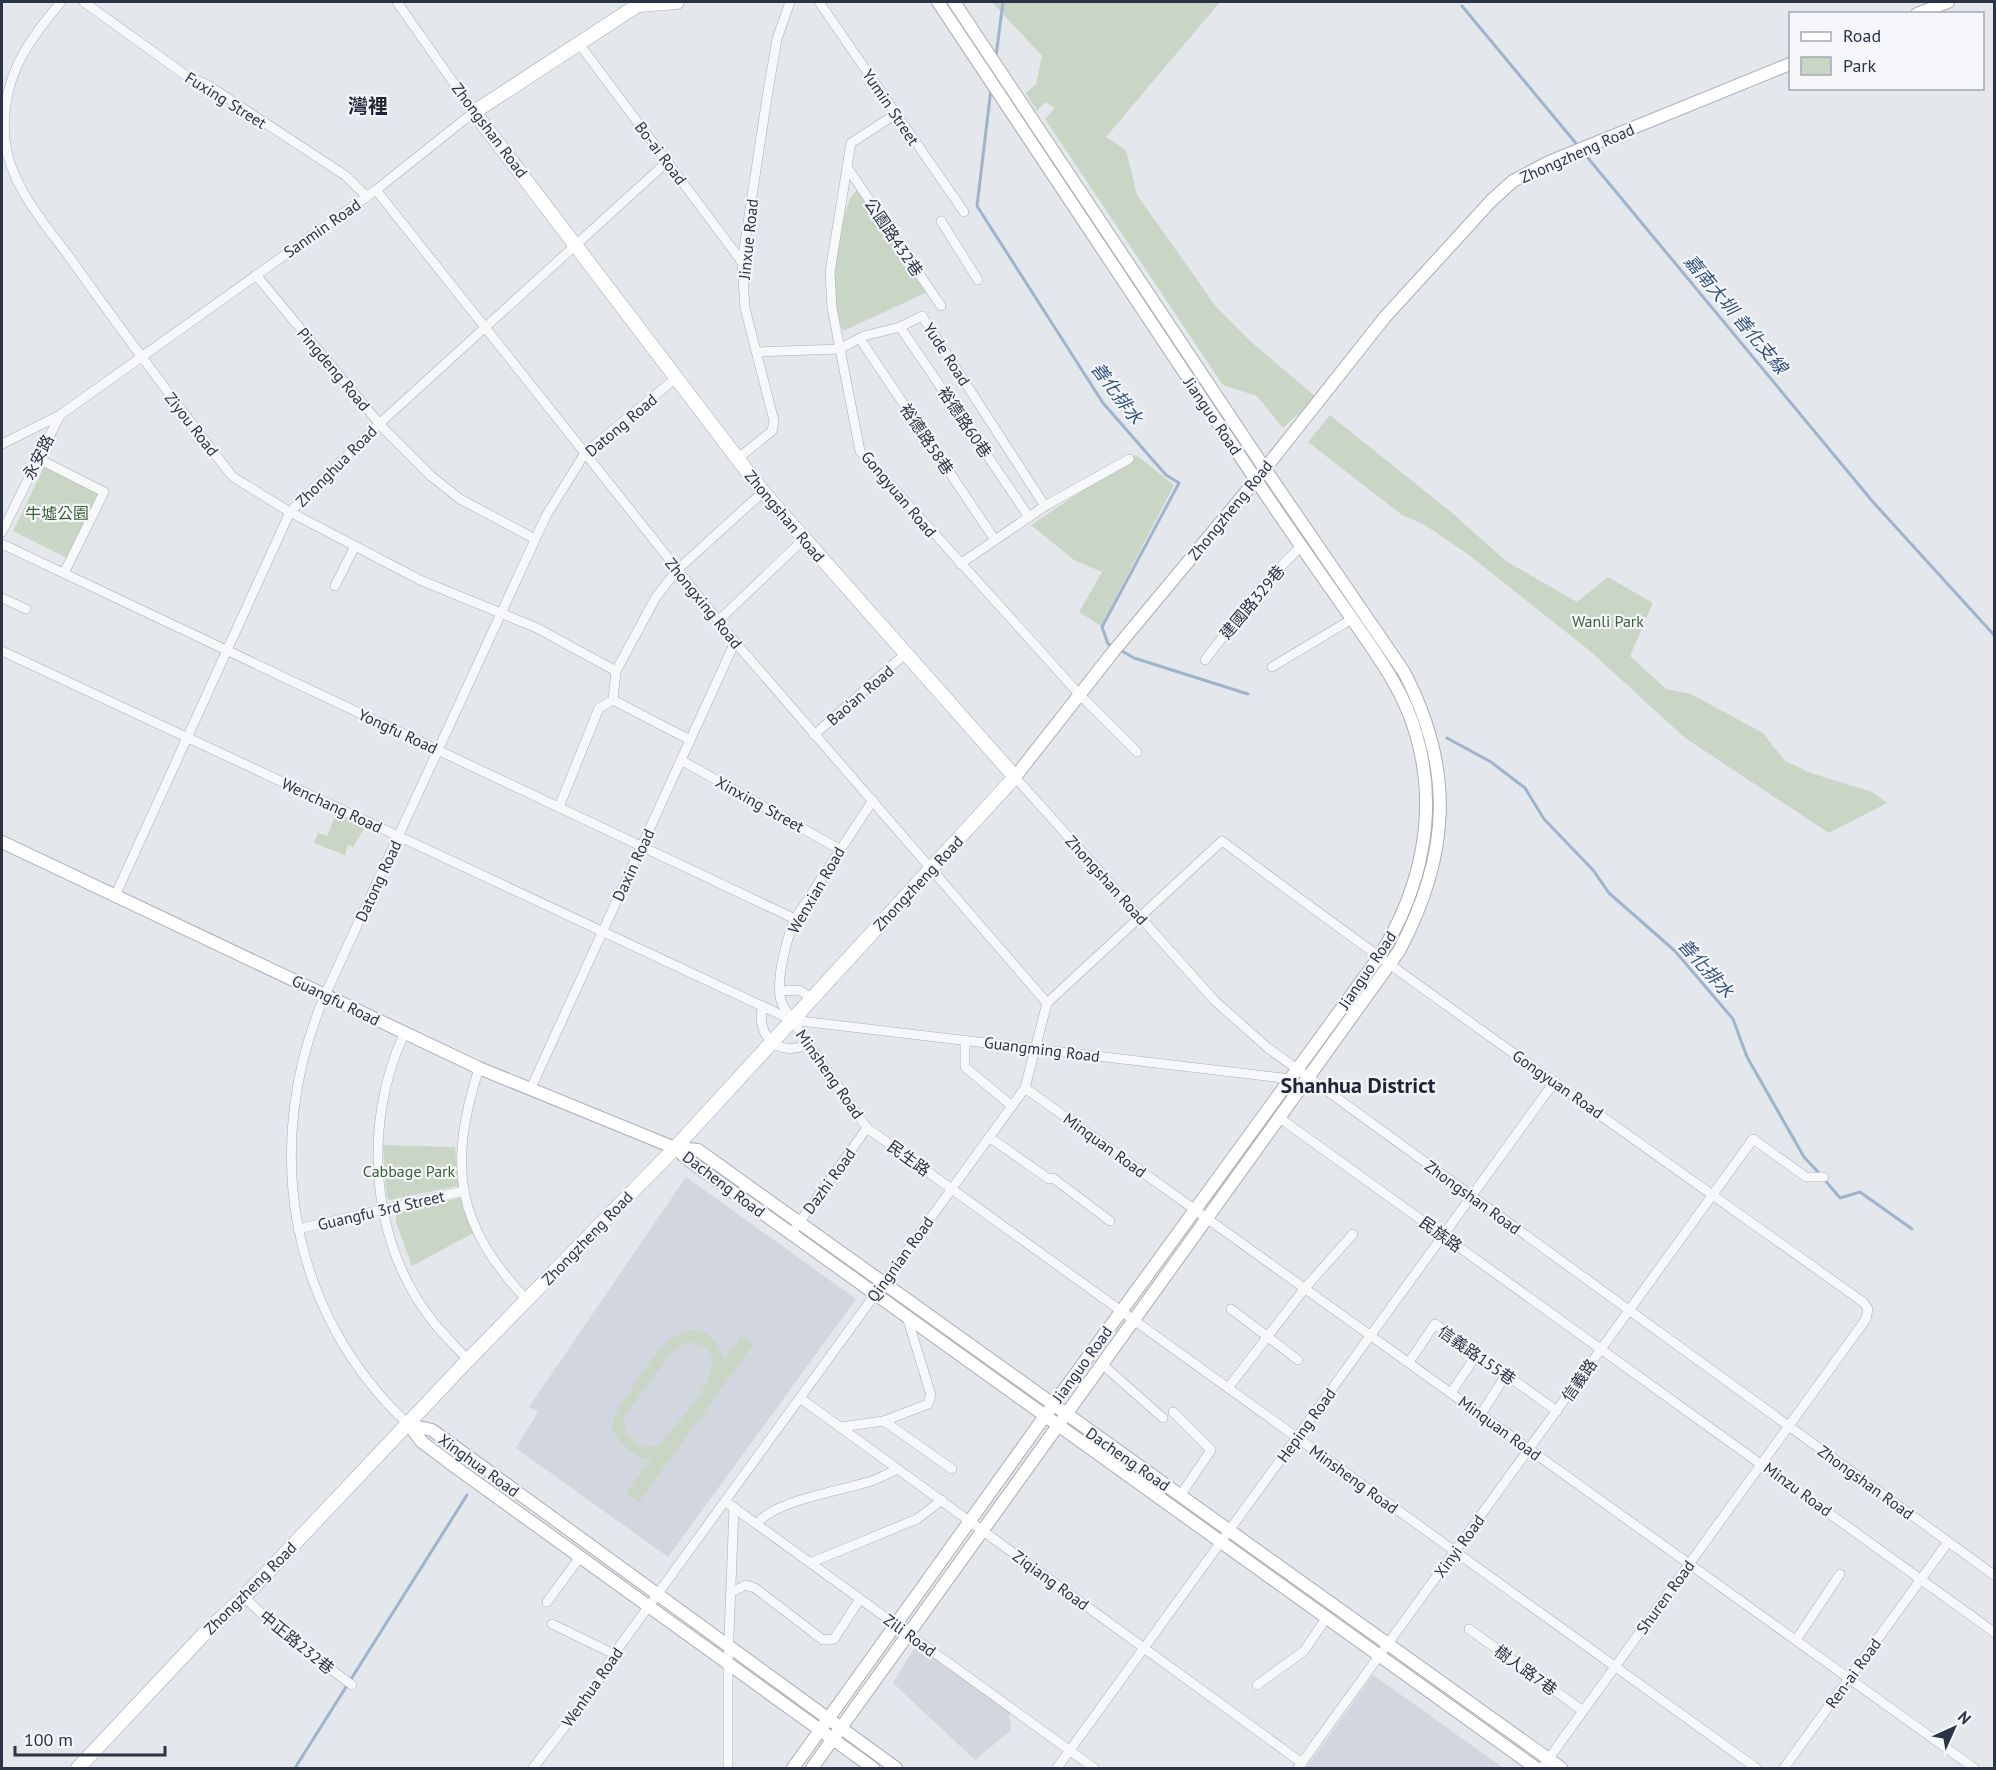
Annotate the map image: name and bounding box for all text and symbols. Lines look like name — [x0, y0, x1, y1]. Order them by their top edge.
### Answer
legend — [1789, 12, 1984, 90]
text: Road — [1843, 24, 1881, 47]
text: Park — [1843, 54, 1876, 77]
street label: Yumin Street — [858, 65, 924, 149]
street label: Fuxing Street — [182, 67, 271, 133]
street label: Zhongshan Road — [448, 79, 532, 181]
district label: 灣裡 — [348, 93, 388, 119]
street label: Bo-ai Road — [631, 117, 691, 189]
street label: Zhongzheng Road — [1517, 119, 1637, 187]
street label: Sanmin Road — [280, 194, 364, 262]
street label: 公園路432巷 — [860, 194, 928, 280]
street label: Jinxue Road — [734, 198, 762, 281]
water label: 嘉南大圳 善化支線 — [1679, 250, 1794, 380]
street label: Yude Road — [919, 319, 975, 389]
street label: Pingdeng Road — [293, 323, 375, 415]
water label: 善化排水 — [1086, 357, 1148, 429]
street label: Jianguo Road — [1179, 372, 1246, 459]
street label: 裕德路60巷 — [934, 383, 996, 461]
street label: Ziyou Road — [161, 388, 223, 460]
street label: Datong Road — [581, 389, 661, 461]
street label: 裕德路58巷 — [896, 400, 958, 478]
street label: Zhonghua Road — [291, 421, 381, 511]
street label: 永安路 — [18, 431, 58, 483]
street label: Gongyuan Road — [857, 447, 941, 541]
street label: Zhongzheng Road — [1184, 456, 1276, 564]
street label: Zhongshan Road — [741, 466, 829, 566]
park label: 牛墟公園 — [25, 503, 89, 523]
street label: Zhongxing Road — [661, 553, 747, 653]
street label: 建國路329巷 — [1215, 561, 1289, 643]
park label: Wanli Park — [1572, 611, 1644, 631]
street label: Bao'an Road — [822, 660, 898, 730]
street label: Yongfu Road — [355, 704, 441, 758]
street label: Xinxing Street — [712, 772, 808, 837]
street label: Wenchang Road — [278, 773, 386, 837]
street label: Daxin Road — [607, 826, 659, 904]
street label: Zhongzheng Road — [869, 831, 967, 935]
street label: Zhongshan Road — [1062, 831, 1152, 929]
street label: Datong Road — [350, 837, 406, 925]
street label: Wenxian Road — [783, 843, 849, 937]
street label: Jianguo Road — [1333, 927, 1400, 1014]
water label: 善化排水 — [1673, 934, 1739, 1003]
street label: Guangfu Road — [289, 970, 383, 1030]
street label: Minsheng Road — [792, 1025, 868, 1123]
street label: Guangming Road — [983, 1032, 1101, 1066]
street label: Gongyuan Road — [1509, 1045, 1607, 1123]
district label: Shanhua District — [1281, 1071, 1436, 1099]
street label: Minquan Road — [1060, 1108, 1150, 1182]
street label: 民生路 — [884, 1136, 934, 1180]
street label: Dazhi Road — [798, 1144, 860, 1218]
street label: Dacheng Road — [679, 1147, 769, 1221]
street label: Zhongshan Road — [1421, 1155, 1525, 1239]
park label: Cabbage Park — [363, 1161, 456, 1181]
street label: Guangfu 3rd Street — [316, 1186, 447, 1234]
street label: Zhongzheng Road — [537, 1187, 637, 1289]
street label: Qingnian Road — [862, 1212, 938, 1306]
street label: 民族路 — [1416, 1212, 1466, 1256]
street label: 信義路155巷 — [1434, 1321, 1520, 1389]
street label: Jianguo Road — [1047, 1322, 1116, 1407]
street label: 信義路 — [1557, 1355, 1601, 1405]
street label: Heping Road — [1272, 1384, 1340, 1466]
street label: Minquan Road — [1455, 1391, 1545, 1465]
street label: Dacheng Road — [1082, 1423, 1174, 1495]
street label: Xinghua Road — [435, 1429, 523, 1501]
street label: Minsheng Road — [1306, 1440, 1402, 1518]
street label: Zhongshan Road — [1814, 1440, 1918, 1524]
street label: Minzu Road — [1760, 1458, 1836, 1520]
street label: Xinyi Road — [1430, 1511, 1488, 1581]
street label: Zhongzheng Road — [199, 1537, 301, 1639]
street label: Ziqiang Road — [1009, 1546, 1093, 1614]
street label: Shuren Road — [1632, 1556, 1698, 1638]
street label: 中正路232巷 — [256, 1606, 338, 1678]
street label: Zili Road — [880, 1609, 940, 1661]
street label: Ren-ai Road — [1821, 1634, 1885, 1712]
street label: 樹人路7巷 — [1491, 1641, 1561, 1699]
street label: Wenhua Road — [557, 1643, 627, 1731]
north arrow — [1924, 1698, 1984, 1758]
text: N — [1954, 1707, 1975, 1728]
scale bar — [15, 1719, 165, 1757]
text: 100 m — [24, 1728, 73, 1751]

